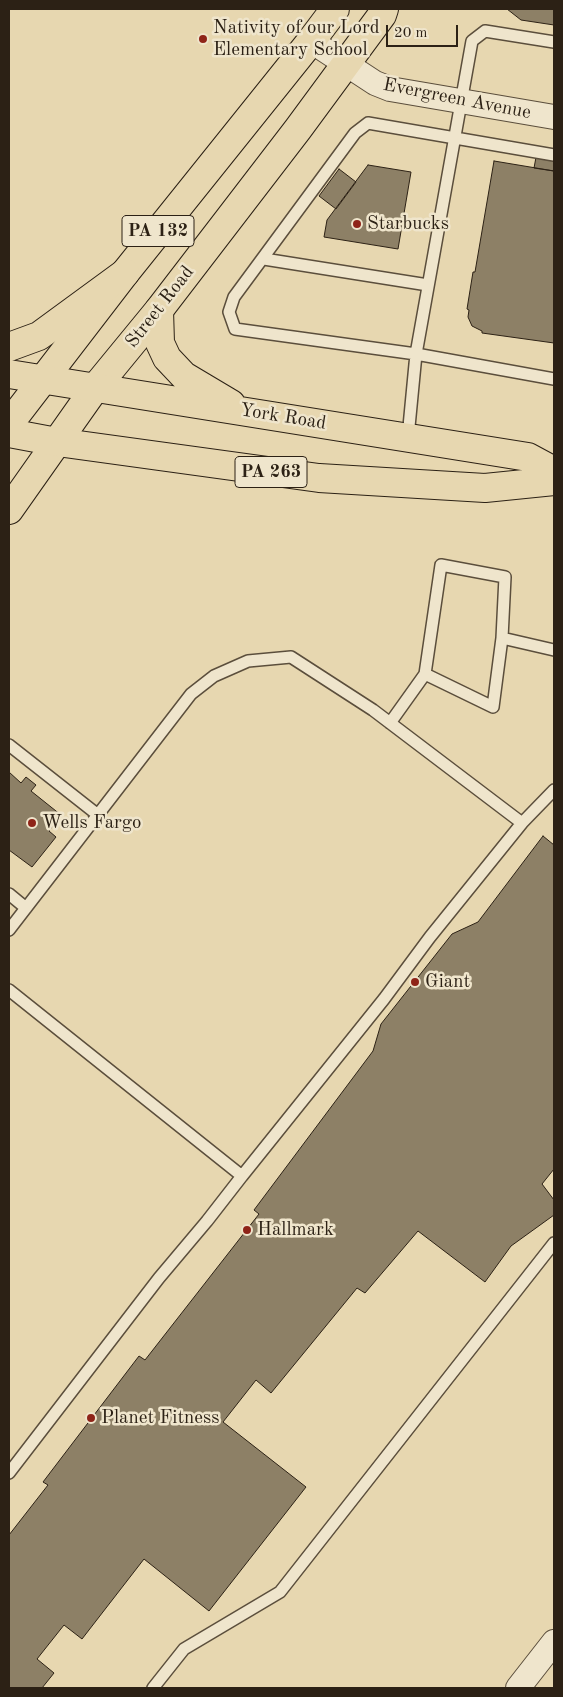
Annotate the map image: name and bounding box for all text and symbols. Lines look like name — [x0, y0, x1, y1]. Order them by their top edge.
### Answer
scale bar — [388, 15, 460, 47]
place label: Nativity of our Lord Elementary School — [213, 17, 380, 61]
text: 20 m — [394, 26, 428, 41]
marker: Nativity of our Lord Elementary School — [197, 33, 209, 45]
street label: Evergreen Avenue — [381, 73, 533, 125]
place label: Starbucks — [367, 213, 449, 235]
road number: PA 132 — [122, 216, 194, 247]
marker: Starbucks — [351, 218, 363, 230]
street label: Street Road — [121, 261, 199, 353]
street label: York Road — [238, 399, 328, 435]
road number: PA 263 — [235, 457, 307, 488]
place label: Wells Fargo — [42, 812, 142, 834]
marker: Wells Fargo — [26, 817, 38, 829]
place label: Giant — [425, 971, 470, 993]
marker: Giant — [409, 976, 421, 988]
place label: Hallmark — [257, 1219, 334, 1241]
marker: Hallmark — [241, 1224, 253, 1236]
place label: Planet Fitness — [101, 1407, 220, 1429]
marker: Planet Fitness — [85, 1412, 97, 1424]

